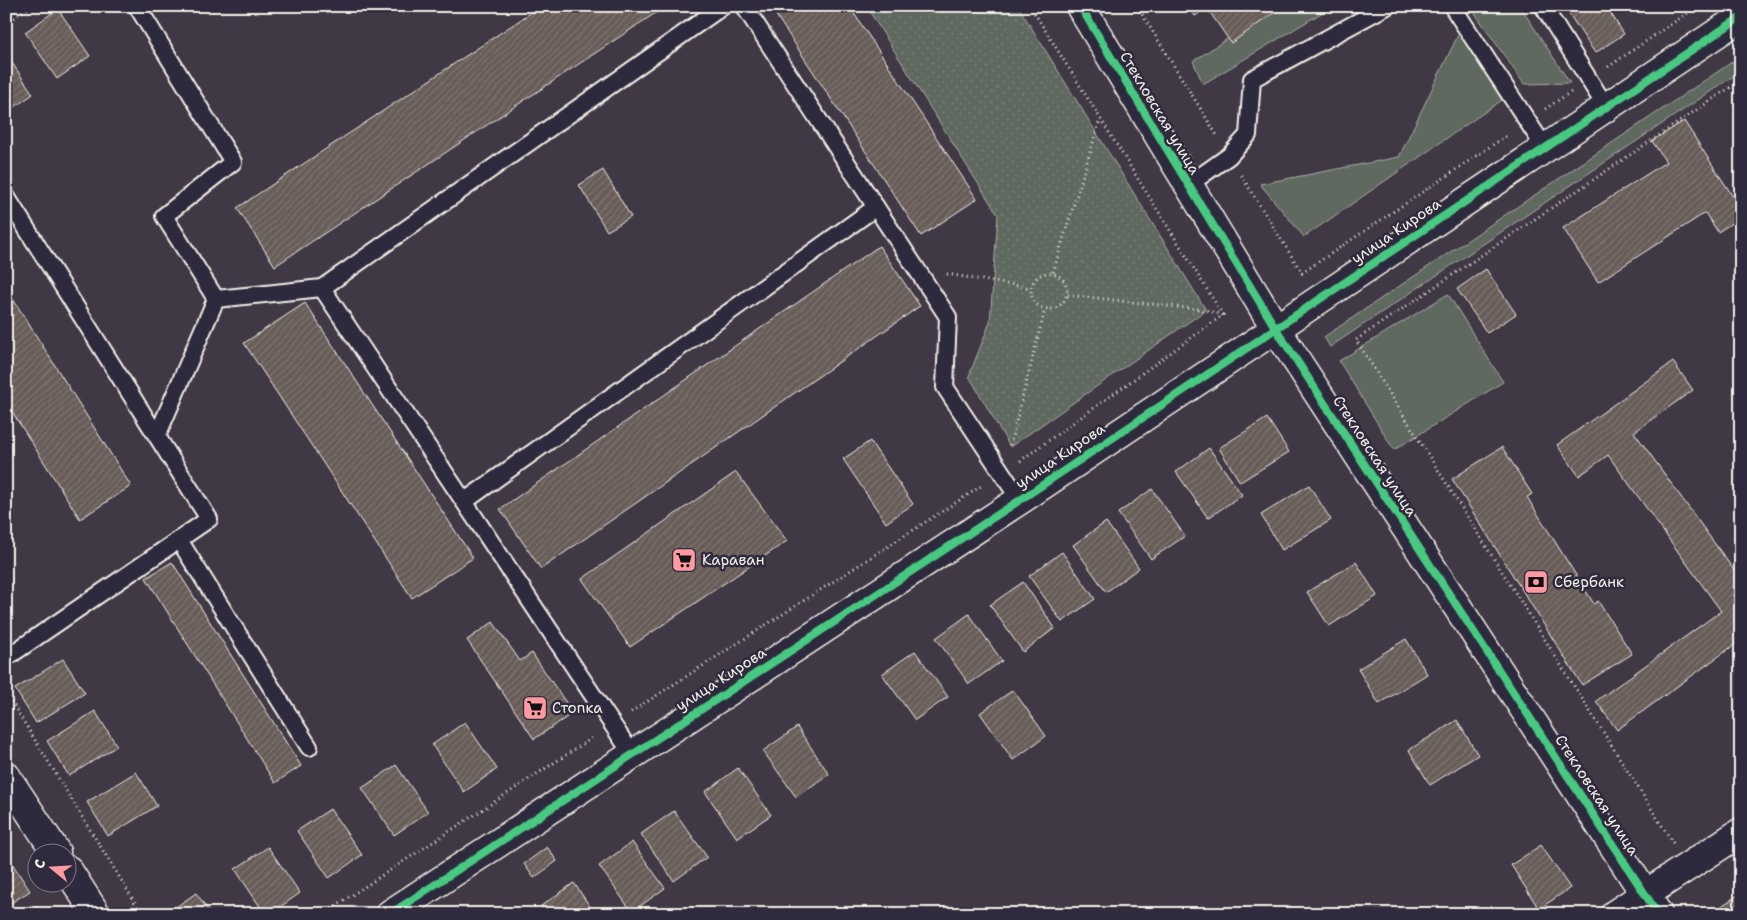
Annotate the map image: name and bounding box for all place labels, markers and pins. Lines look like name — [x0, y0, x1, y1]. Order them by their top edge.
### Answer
supermarket icon: Караван — [671, 547, 697, 573]
place label: Караван — [702, 550, 765, 570]
bank icon: Сбербанк — [1523, 569, 1549, 595]
place label: Сбербанк — [1554, 572, 1624, 592]
supermarket icon: Стопка — [522, 695, 548, 721]
place label: Стопка — [552, 698, 603, 718]

